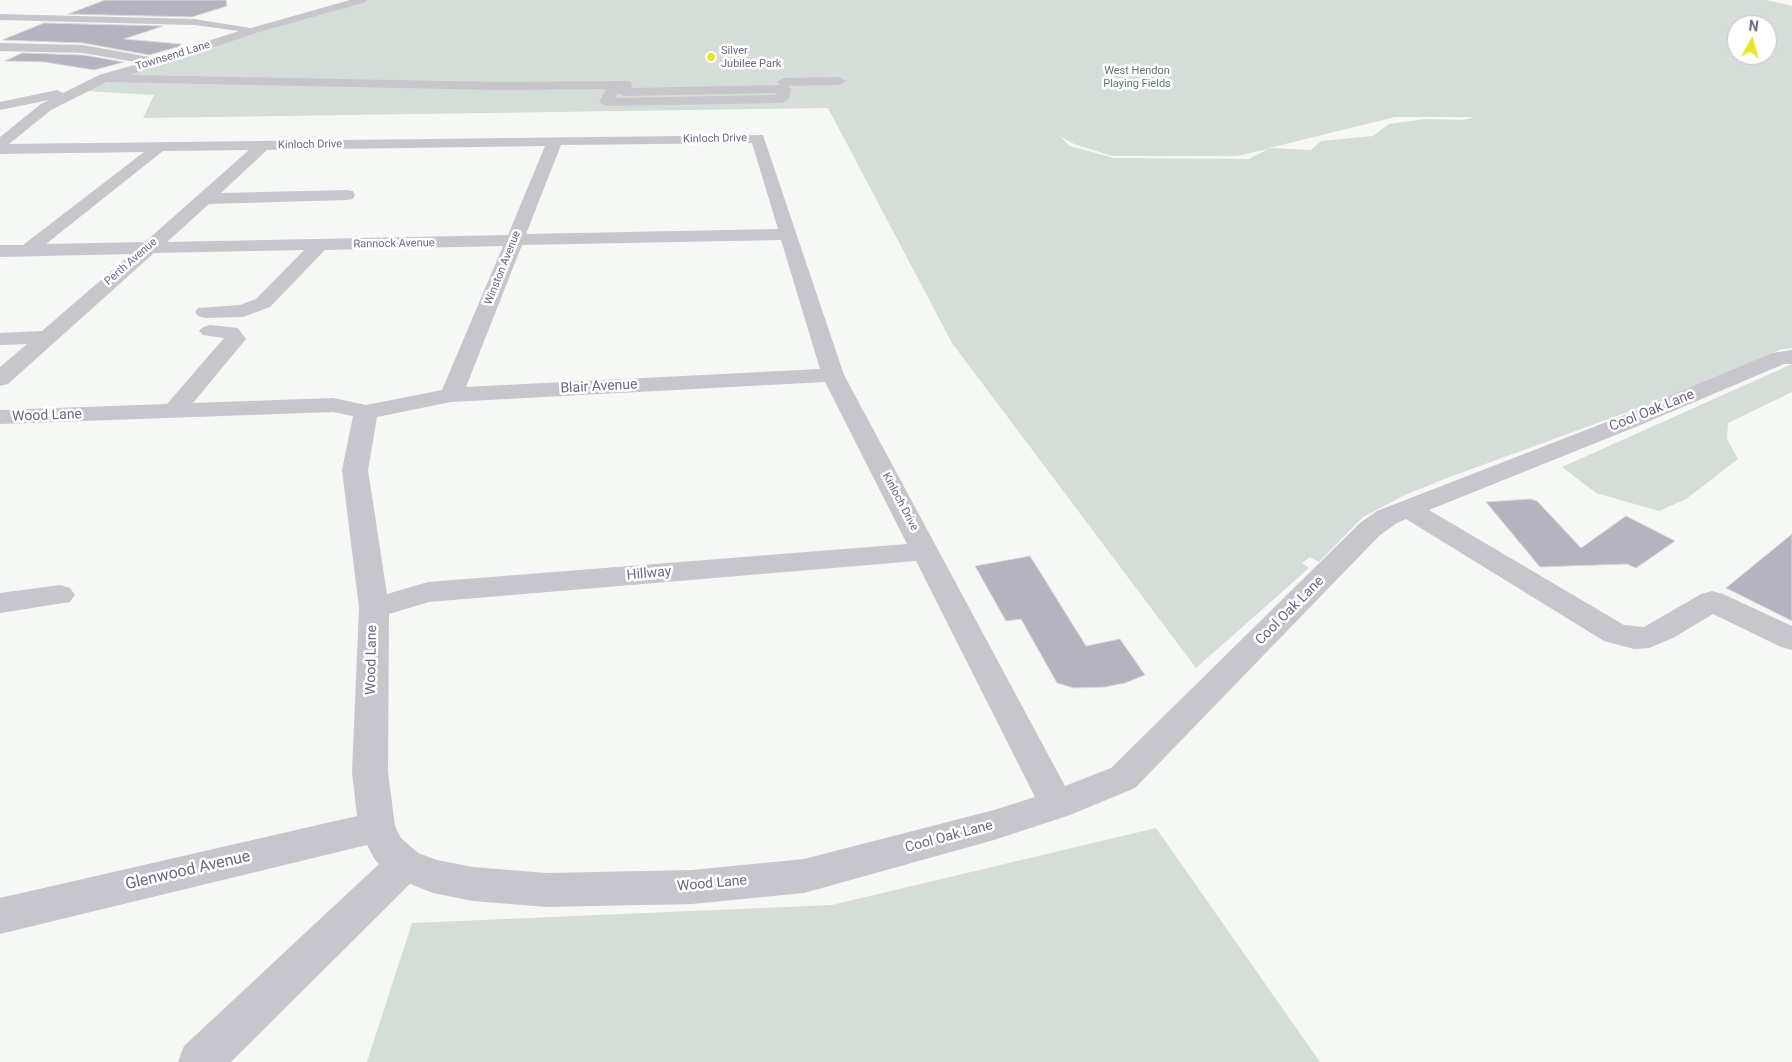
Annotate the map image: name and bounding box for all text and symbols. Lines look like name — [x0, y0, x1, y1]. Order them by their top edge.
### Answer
north arrow — [1727, 15, 1777, 65]
text: N — [1748, 18, 1760, 35]
street label: Townsend Lane — [134, 38, 212, 74]
place label: Silver Jubilee Park — [721, 44, 781, 70]
marker: Silver Jubilee Park — [705, 51, 717, 63]
park label: West Hendon Playing Fields — [1103, 64, 1171, 90]
street label: Kinloch Drive — [683, 132, 747, 146]
street label: Kinloch Drive — [278, 138, 342, 152]
street label: Winston Avenue — [482, 229, 524, 307]
street label: Perth Avenue — [102, 236, 160, 288]
street label: Rannock Avenue — [353, 237, 435, 251]
street label: Blair Avenue — [560, 377, 638, 397]
street label: Cool Oak Lane — [1607, 386, 1697, 436]
street label: Wood Lane — [12, 406, 82, 426]
street label: Kinloch Drive — [879, 471, 921, 533]
street label: Hillway — [626, 564, 672, 584]
street label: Cool Oak Lane — [1252, 573, 1328, 649]
street label: Wood Lane — [363, 625, 381, 695]
street label: Cool Oak Lane — [903, 817, 995, 857]
street label: Glenwood Avenue — [124, 847, 252, 895]
street label: Wood Lane — [676, 873, 748, 895]

